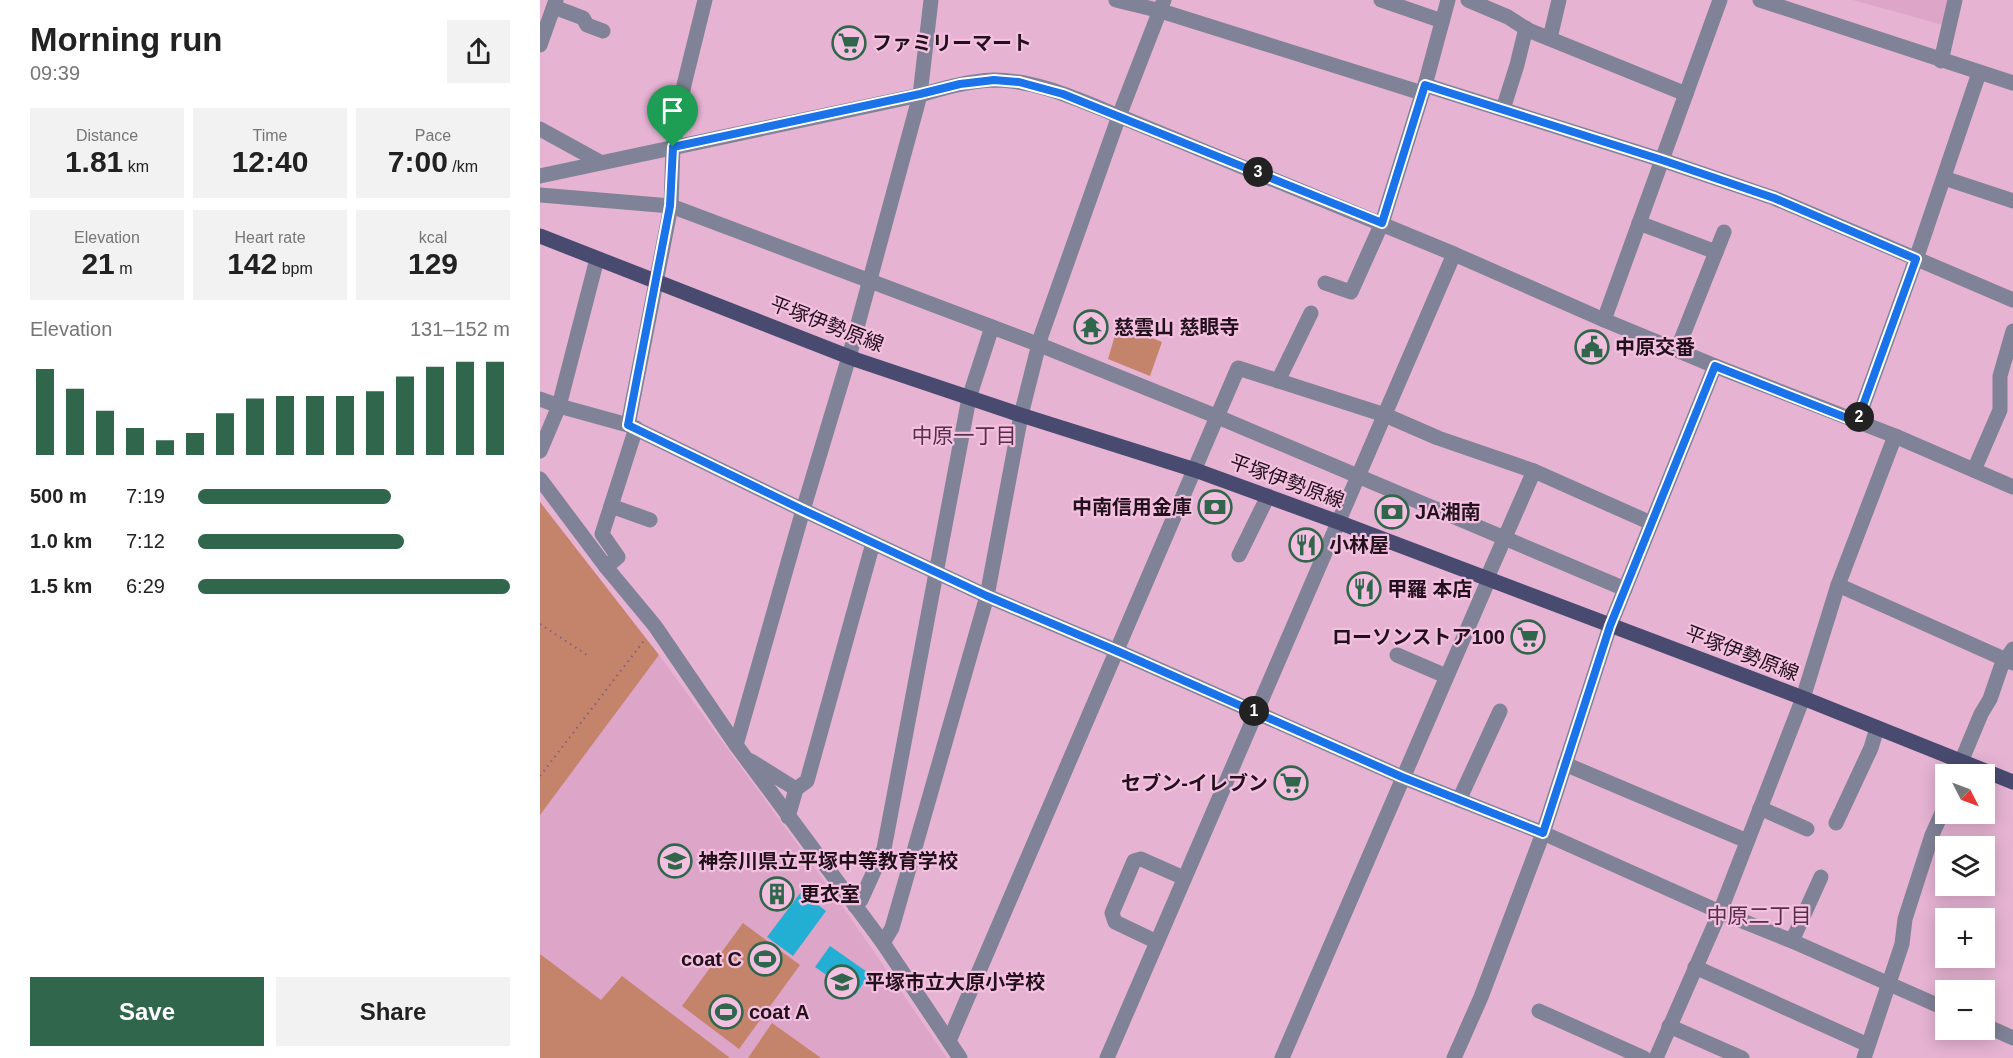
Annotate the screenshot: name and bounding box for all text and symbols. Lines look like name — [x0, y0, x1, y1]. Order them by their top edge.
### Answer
button: share — [447, 20, 510, 83]
text: Morning run — [30, 21, 222, 58]
supermarket icon: ファミリーマート — [831, 25, 867, 61]
place label: ファミリーマート — [872, 32, 1032, 54]
text: 09:39 — [30, 62, 80, 84]
pin — [647, 85, 698, 147]
icon: arrive — [656, 94, 689, 127]
text: Distance — [76, 127, 138, 144]
text: Time — [253, 127, 287, 144]
text: Pace — [415, 127, 451, 144]
text: 1.81 — [65, 145, 123, 178]
text: 12:40 — [232, 145, 308, 178]
text: 7:00 — [388, 145, 448, 178]
pin: 3 — [1243, 157, 1273, 187]
text: km — [123, 158, 149, 175]
text: /km — [448, 158, 478, 175]
text: 3 — [1254, 163, 1262, 180]
text: Elevation — [74, 229, 140, 246]
text: Heart rate — [234, 229, 306, 246]
text: kcal — [419, 229, 447, 246]
text: 21 — [81, 247, 115, 280]
text: 142 — [227, 247, 277, 280]
text: 129 — [408, 247, 458, 280]
text: m — [115, 260, 133, 277]
text: bpm — [277, 260, 313, 277]
street label: 平塚伊勢原線 — [767, 292, 887, 356]
temple icon: 慈雲山 慈眼寺 — [1073, 309, 1109, 345]
place label: 慈雲山 慈眼寺 — [1114, 316, 1240, 338]
text: Elevation — [30, 318, 112, 340]
text: 131–152 m — [410, 318, 510, 340]
public building icon: 中原交番 — [1574, 329, 1610, 365]
place label: 中原交番 — [1615, 336, 1695, 358]
pin: 2 — [1844, 402, 1874, 432]
text: 2 — [1855, 408, 1863, 425]
district label: 中原一丁目 — [912, 424, 1017, 447]
street label: 平塚伊勢原線 — [1227, 450, 1347, 512]
text: 500 m — [30, 485, 87, 507]
text: 7:19 — [126, 485, 165, 507]
bank icon: 中南信用金庫 — [1197, 489, 1233, 525]
bank icon: JA湘南 — [1374, 494, 1410, 530]
place label: 中南信用金庫 — [1072, 496, 1192, 518]
place label: JA湘南 — [1415, 501, 1481, 523]
restaurant icon: 小林屋 — [1288, 527, 1324, 563]
text: 1.0 km — [30, 530, 92, 552]
text: 7:12 — [126, 530, 165, 552]
place label: 小林屋 — [1329, 534, 1389, 556]
restaurant icon: 甲羅 本店 — [1346, 571, 1382, 607]
text: 1.5 km — [30, 575, 92, 597]
text: 6:29 — [126, 575, 165, 597]
place label: 甲羅 本店 — [1387, 578, 1473, 600]
supermarket icon: ローソンストア100 — [1510, 619, 1546, 655]
street label: 平塚伊勢原線 — [1682, 621, 1802, 685]
place label: ローソンストア100 — [1332, 626, 1505, 648]
pin: 1 — [1239, 696, 1269, 726]
text: 1 — [1250, 702, 1258, 719]
north arrow — [1935, 764, 1995, 824]
map controls — [1935, 764, 1995, 1040]
supermarket icon: セブン-イレブン — [1273, 765, 1309, 801]
place label: セブン-イレブン — [1121, 772, 1268, 794]
button: layers — [1935, 836, 1995, 896]
school or university icon: 神奈川県立平塚中等教育学校 — [657, 843, 693, 879]
place label: 神奈川県立平塚中等教育学校 — [698, 850, 958, 872]
building icon: 更衣室 — [759, 876, 795, 912]
place label: 更衣室 — [800, 883, 860, 905]
district label: 中原二丁目 — [1707, 904, 1812, 927]
button: + — [1935, 908, 1995, 968]
sports icon: coat C — [747, 941, 783, 977]
place label: coat C — [681, 948, 742, 970]
school or university icon: 平塚市立大原小学校 — [824, 964, 860, 1000]
place label: 平塚市立大原小学校 — [865, 971, 1045, 993]
button: Save — [30, 977, 264, 1046]
button: Share — [276, 977, 510, 1046]
button: − — [1935, 980, 1995, 1040]
sports icon: coat A — [708, 994, 744, 1030]
place label: coat A — [749, 1001, 809, 1023]

